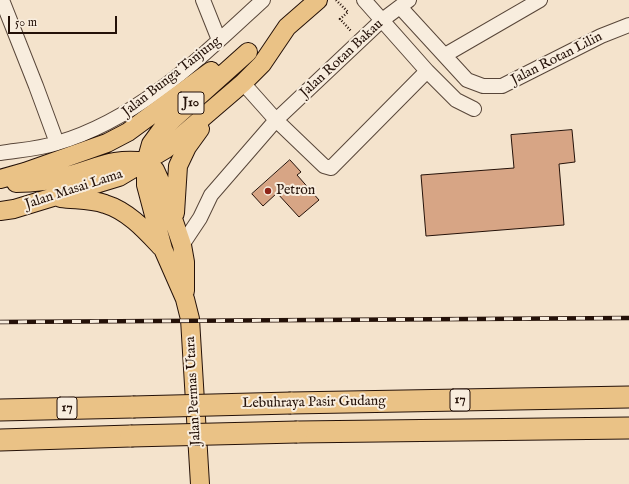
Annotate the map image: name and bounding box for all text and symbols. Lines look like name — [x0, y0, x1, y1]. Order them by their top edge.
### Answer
scale bar — [10, 8, 119, 34]
text: 50 m — [15, 15, 37, 30]
street label: Jalan Rotan Bakau — [297, 16, 387, 102]
street label: Jalan Rotan Lilin — [509, 29, 605, 89]
street label: Jalan Bunga Tanjung — [119, 33, 225, 121]
road number: J10 — [178, 92, 204, 114]
street label: Jalan Masai Lama — [23, 166, 125, 214]
place label: Petron — [276, 183, 315, 199]
marker: Petron — [263, 186, 273, 196]
street label: Jalan Permas Utara — [183, 336, 205, 446]
road number: 17 — [450, 389, 470, 411]
street label: Lebuhraya Pasir Gudang — [242, 393, 386, 413]
road number: 17 — [57, 397, 77, 419]

